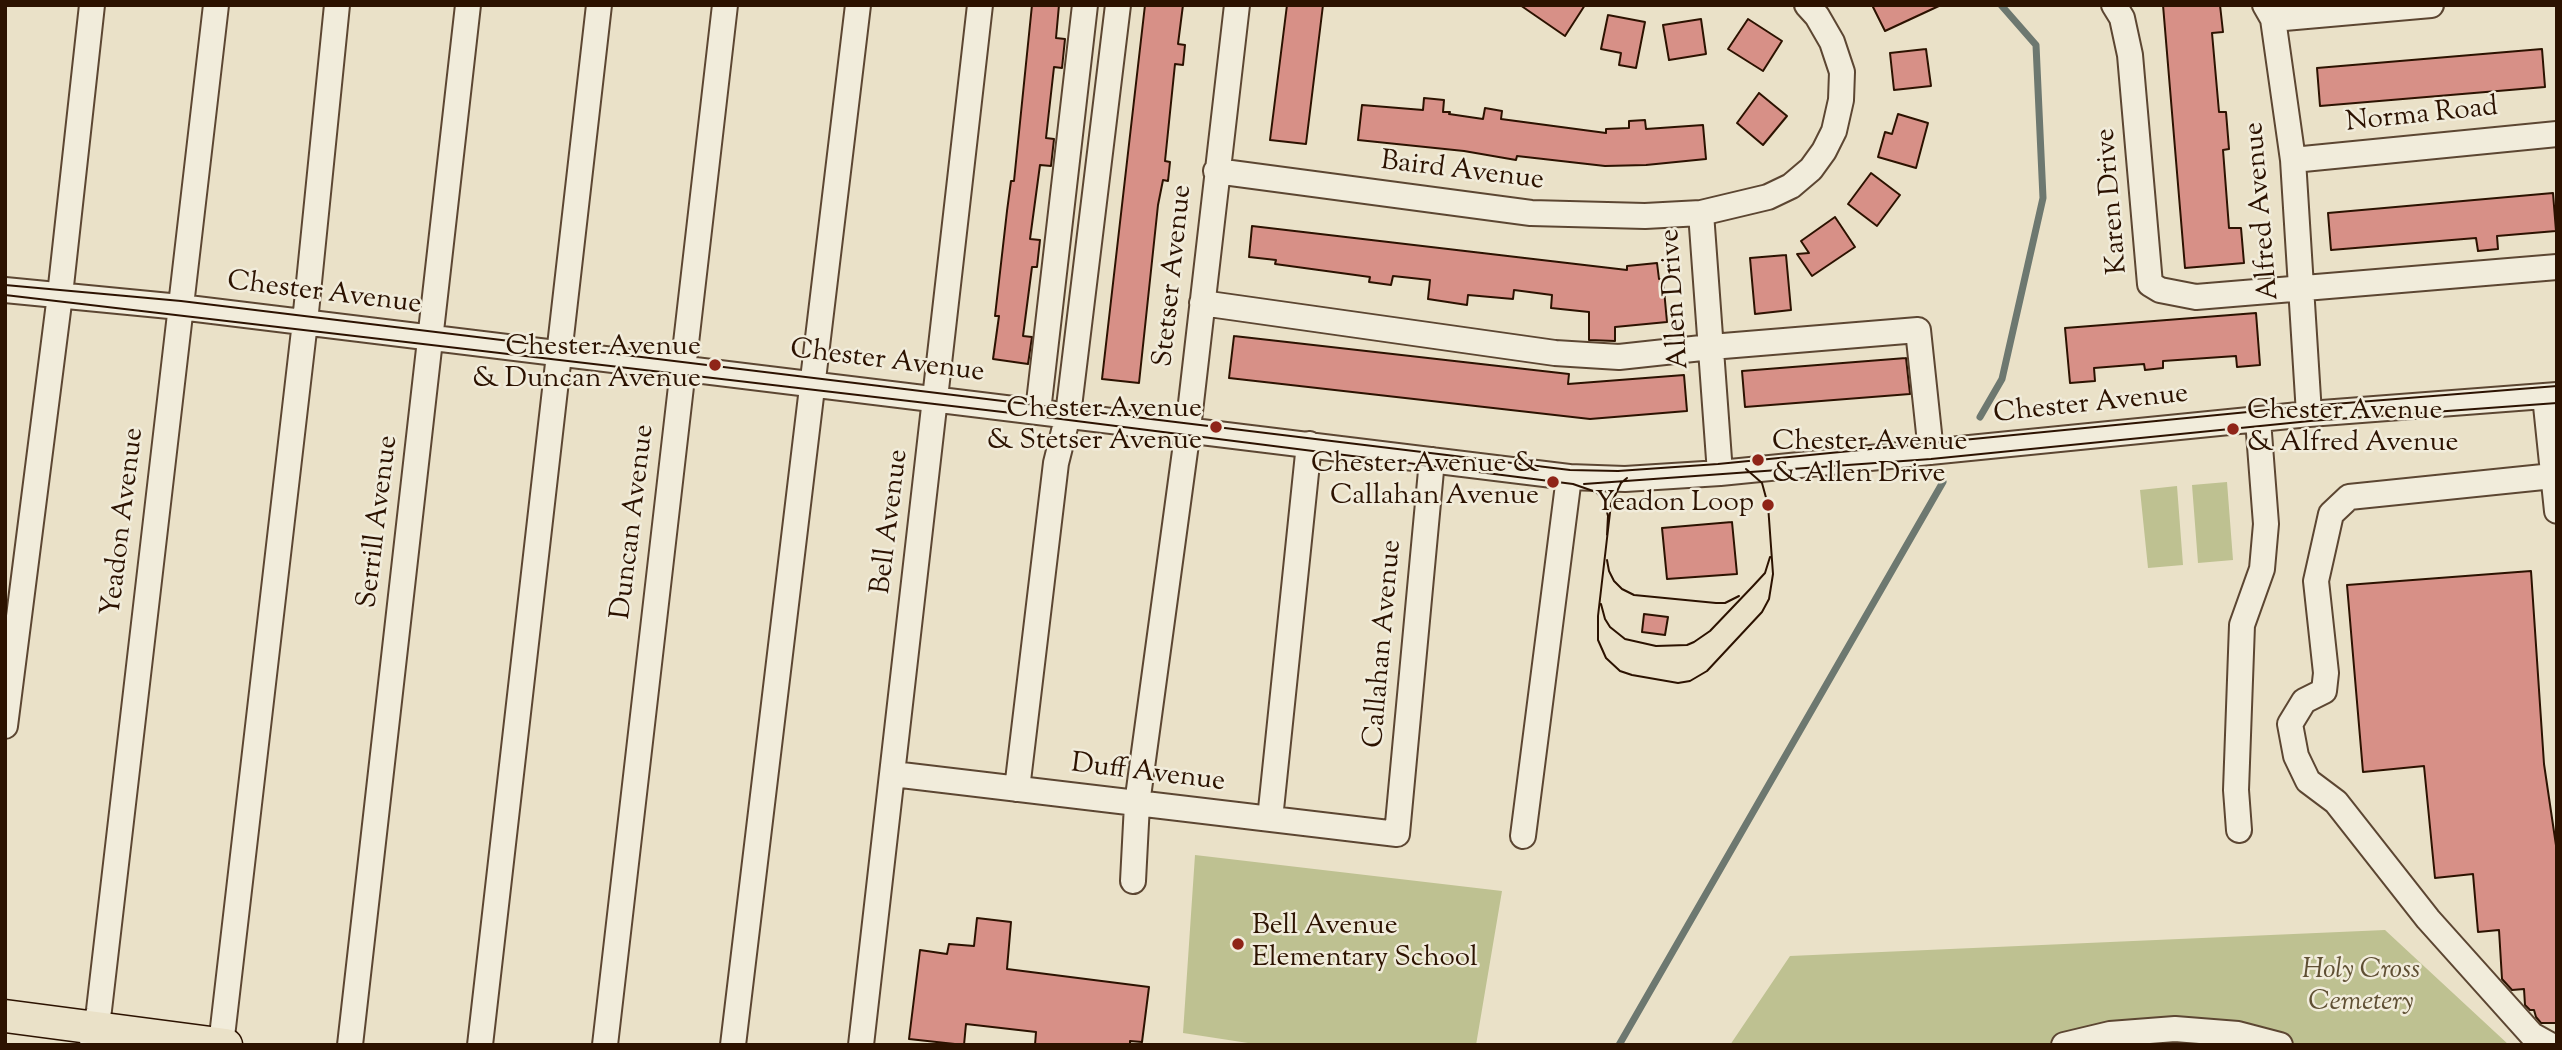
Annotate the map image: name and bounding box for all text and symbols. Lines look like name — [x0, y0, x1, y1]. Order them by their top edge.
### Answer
street label: Norma Road — [2344, 92, 2500, 142]
street label: Alfred Avenue — [2239, 120, 2289, 302]
street label: Karen Drive — [2091, 127, 2137, 275]
street label: Baird Avenue — [1378, 146, 1546, 200]
street label: Stetser Avenue — [1149, 183, 1201, 369]
street label: Allen Drive — [1655, 227, 1699, 371]
street label: Chester Avenue — [225, 266, 423, 324]
place label: Chester Avenue & Duncan Avenue — [472, 332, 701, 398]
street label: Chester Avenue — [788, 334, 986, 392]
marker: Chester Avenue & Duncan Avenue — [707, 357, 723, 373]
street label: Chester Avenue — [1992, 379, 2190, 433]
place label: Chester Avenue & Stetser Avenue — [987, 394, 1202, 460]
place label: Chester Avenue & Alfred Avenue — [2247, 396, 2459, 462]
marker: Chester Avenue & Stetser Avenue — [1208, 419, 1224, 435]
marker: Chester Avenue & Alfred Avenue — [2225, 421, 2241, 437]
street label: Duncan Avenue — [606, 423, 664, 621]
street label: Yeadon Avenue — [97, 426, 153, 618]
place label: Chester Avenue & Allen Drive — [1772, 427, 1967, 493]
street label: Serrill Avenue — [353, 434, 407, 610]
street label: Bell Avenue — [866, 448, 918, 596]
place label: Chester Avenue & Callahan Avenue — [1311, 449, 1539, 515]
marker: Chester Avenue & Allen Drive — [1750, 452, 1766, 468]
marker: Chester Avenue & Callahan Avenue — [1545, 474, 1561, 490]
place label: Yeadon Loop — [1595, 488, 1754, 522]
marker: Yeadon Loop — [1760, 497, 1776, 513]
street label: Callahan Avenue — [1359, 538, 1411, 750]
street label: Duff Avenue — [1069, 749, 1227, 801]
place label: Bell Avenue Elementary School — [1252, 911, 1478, 977]
marker: Bell Avenue Elementary School — [1230, 936, 1246, 952]
park label: Holy Cross Cemetery — [2302, 955, 2420, 1021]

